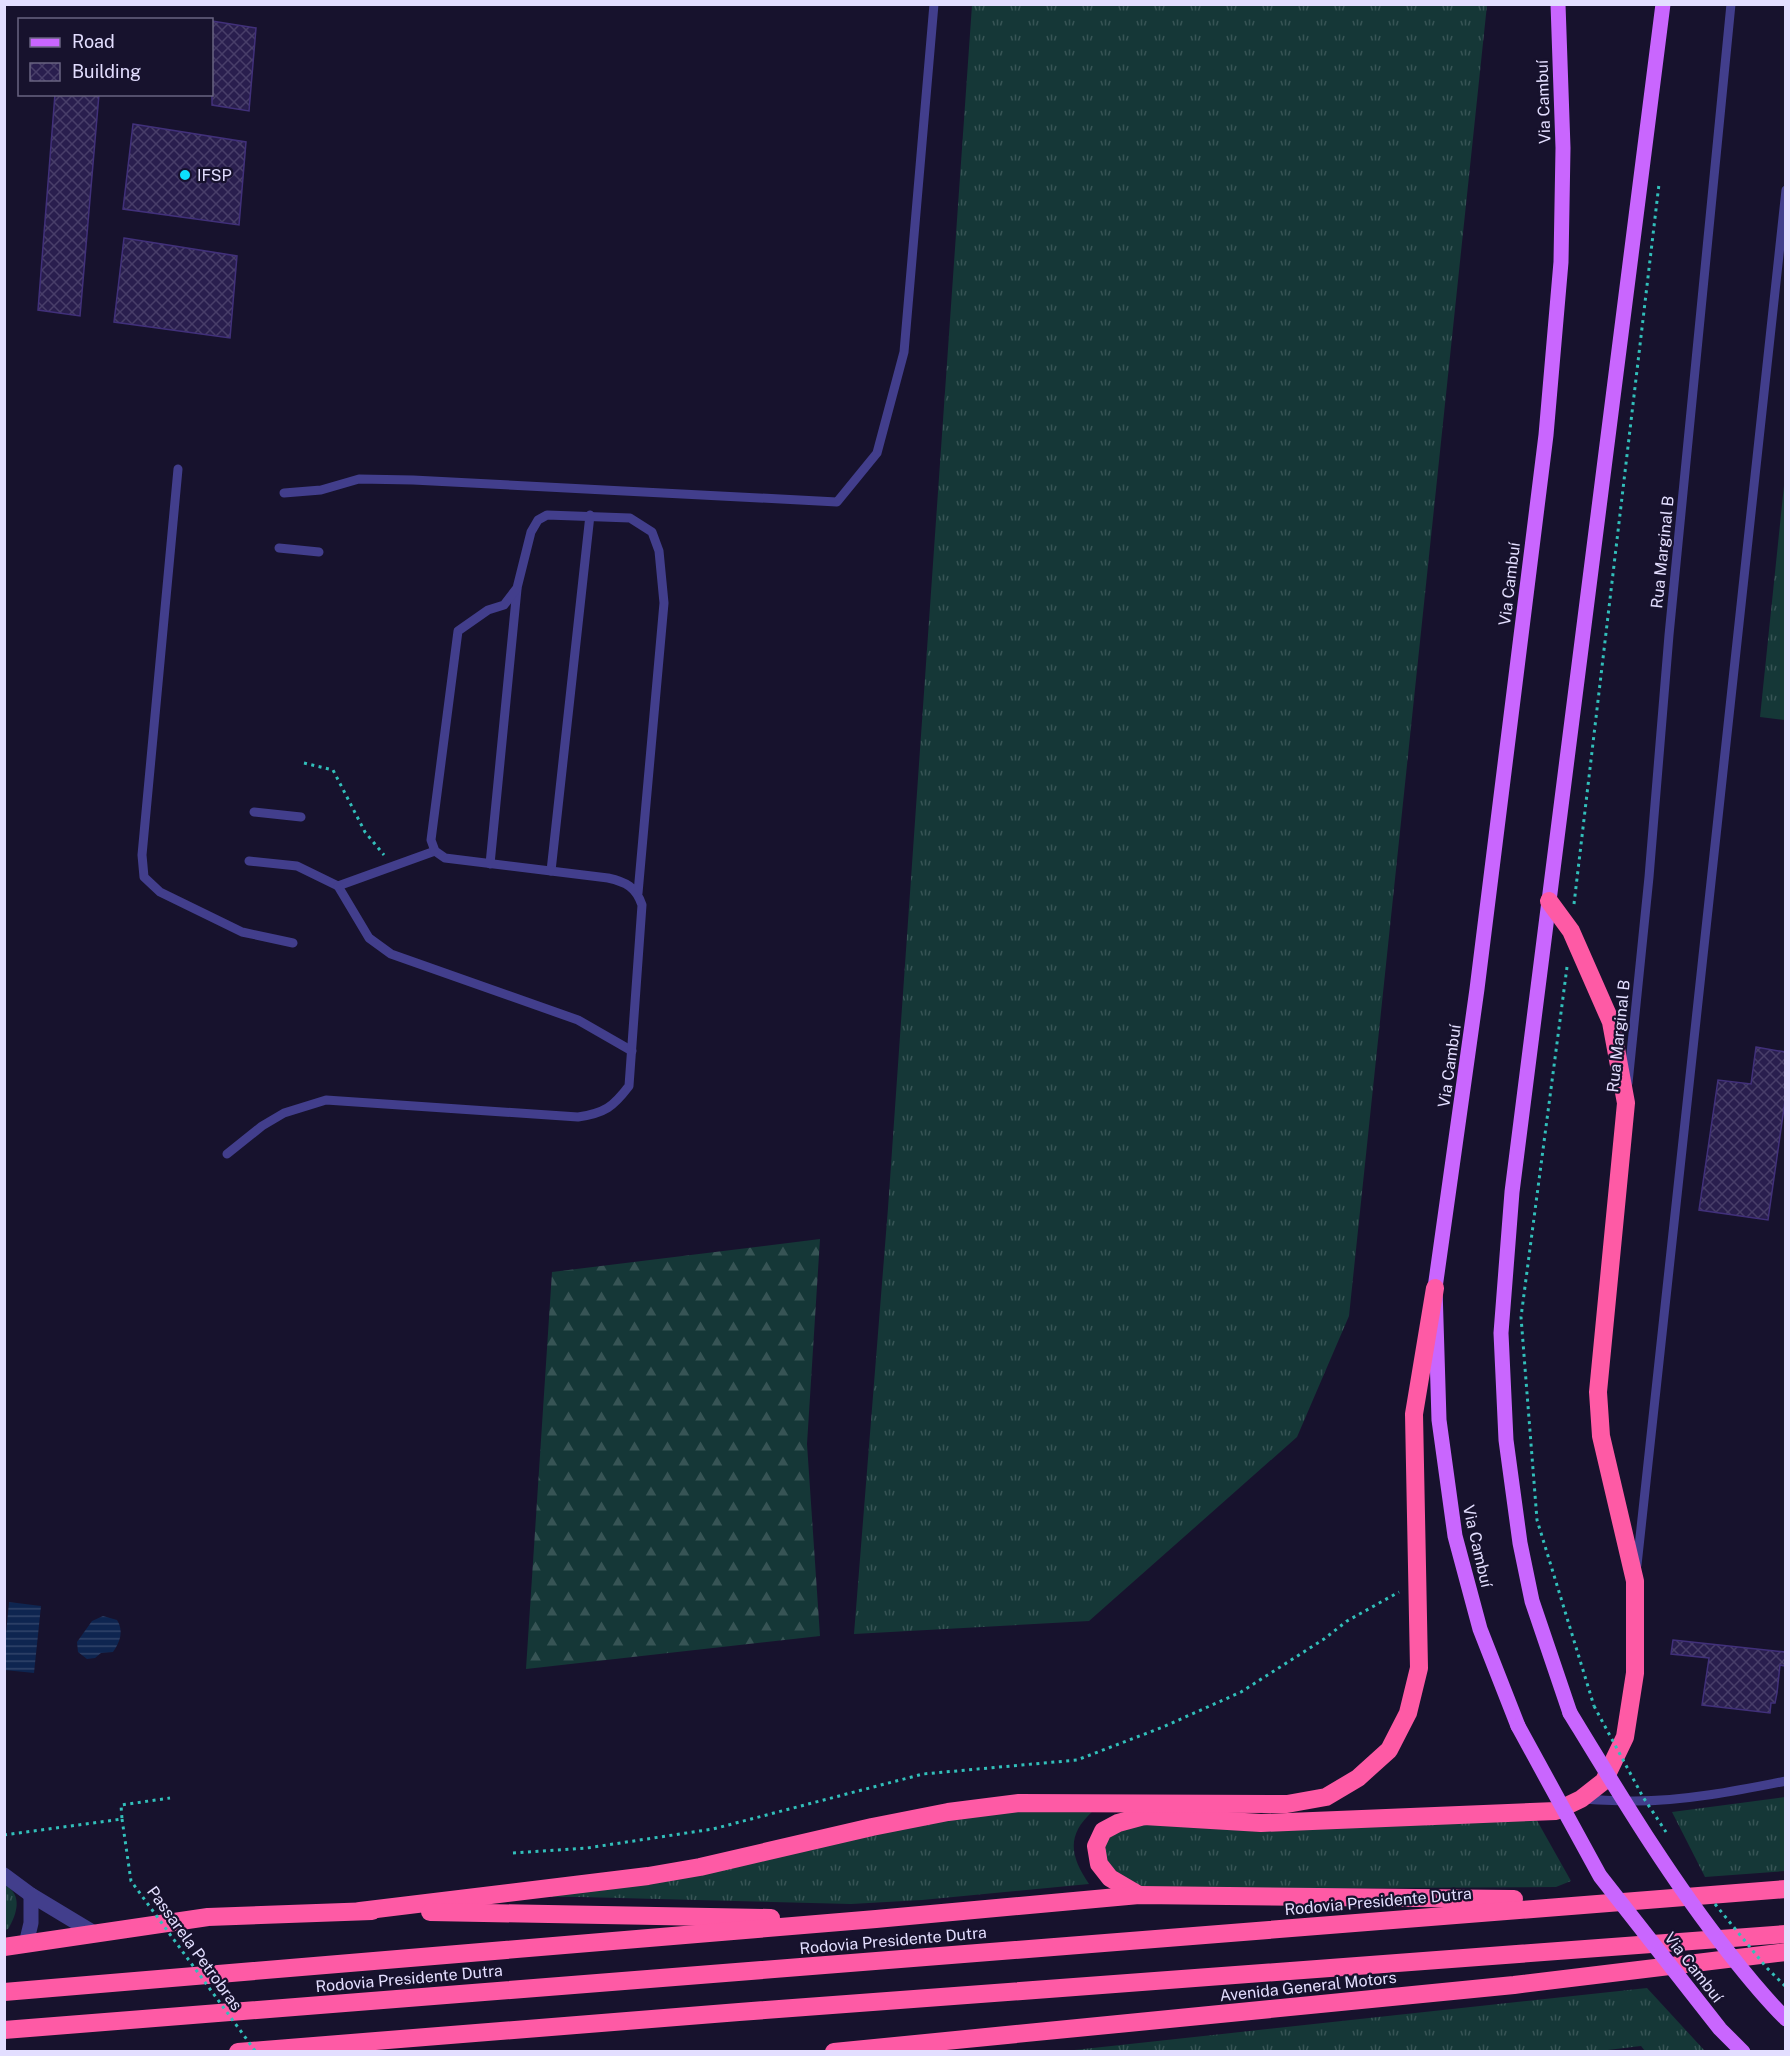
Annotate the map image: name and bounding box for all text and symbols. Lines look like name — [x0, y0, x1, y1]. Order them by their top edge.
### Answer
legend — [18, 18, 213, 96]
text: Road — [72, 31, 115, 52]
street label: Via Cambuí — [1533, 59, 1554, 144]
text: Building — [72, 61, 141, 82]
place label: IFSP — [197, 166, 232, 185]
marker: IFSP — [178, 168, 192, 182]
street label: Rua Marginal B — [1647, 495, 1678, 609]
street label: Via Cambuí — [1495, 540, 1524, 627]
street label: Rua Marginal B — [1603, 979, 1634, 1093]
street label: Via Cambuí — [1434, 1022, 1465, 1109]
street label: Via Cambuí — [1459, 1503, 1496, 1590]
street label: Passarela Petrobras — [143, 1882, 246, 2014]
street label: Rodovia Presidente Dutra — [1284, 1884, 1472, 1919]
street label: Rodovia Presidente Dutra — [799, 1923, 987, 1958]
street label: Via Cambuí — [1660, 1928, 1728, 2007]
street label: Rodovia Presidente Dutra — [315, 1961, 503, 1996]
street label: Avenida General Motors — [1219, 1968, 1397, 2005]

